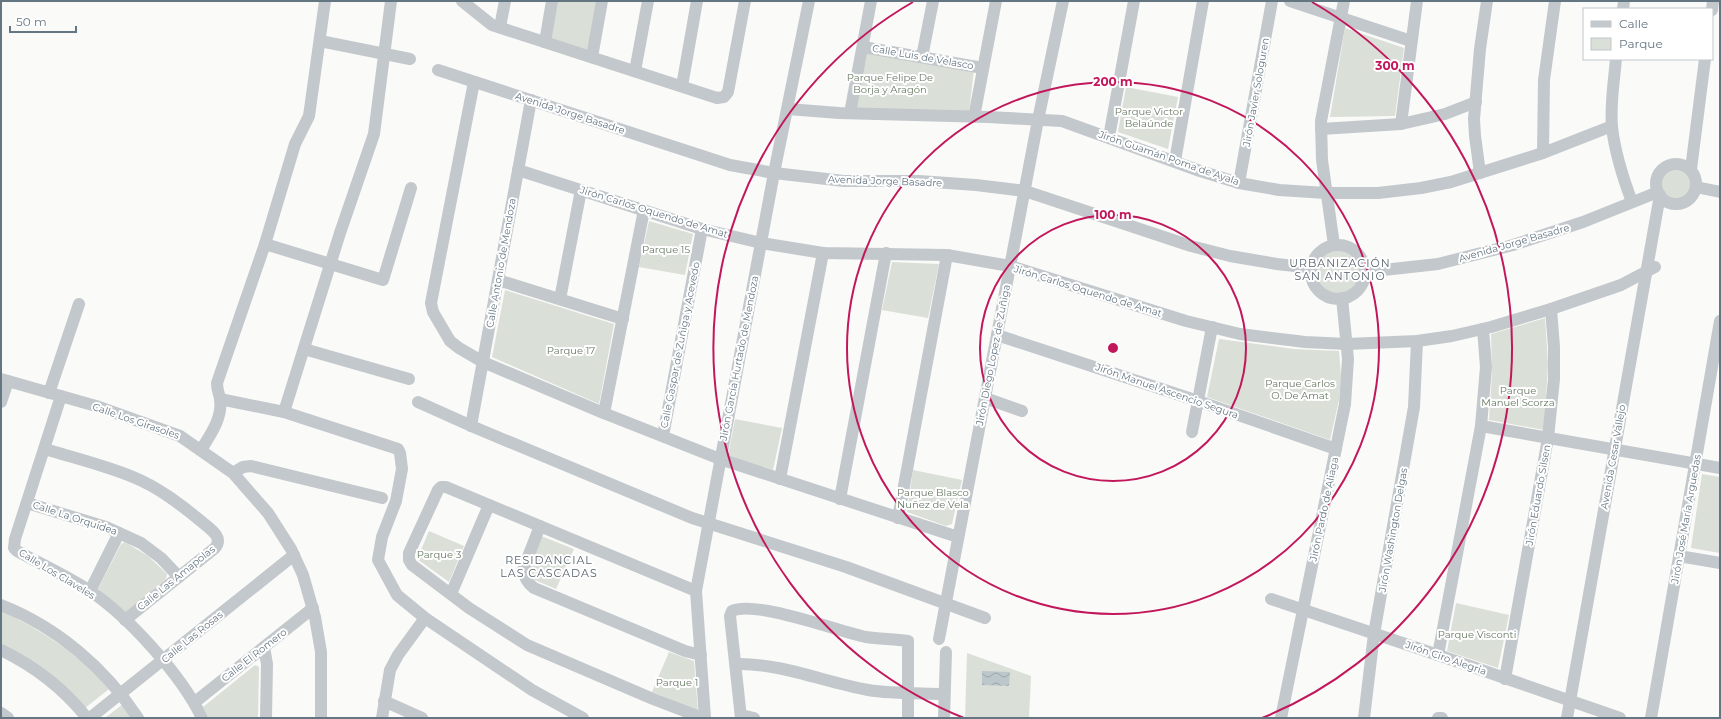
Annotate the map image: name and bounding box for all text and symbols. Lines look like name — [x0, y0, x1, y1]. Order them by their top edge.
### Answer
scale bar — [10, 8, 76, 34]
legend — [1583, 8, 1713, 60]
text: 50 m — [16, 14, 47, 29]
text: Calle — [1619, 16, 1648, 31]
street label: Jirón Javier Sologuren — [1240, 36, 1272, 149]
text: Parque — [1619, 36, 1663, 51]
street label: Calle Luis de Velasco — [871, 42, 975, 72]
text: 300 m — [1374, 58, 1415, 73]
park label: Parque Felipe De Borja y Aragón — [847, 71, 933, 96]
text: 200 m — [1093, 74, 1133, 89]
street label: Avenida Jorge Basadre — [514, 89, 626, 137]
park label: Parque Victor Belaúnde — [1115, 105, 1183, 130]
street label: Jirón Guamán Poma de Ayala — [1096, 127, 1241, 188]
street label: Avenida Jorge Basadre — [828, 173, 942, 189]
street label: Jirón Carlos Oquendo de Amat — [577, 183, 730, 241]
street label: Calle Antonio de Mendoza — [483, 197, 519, 329]
text: 100 m — [1095, 207, 1131, 222]
street label: Avenida Jorge Basadre — [1457, 221, 1571, 265]
park label: Parque 15 — [642, 243, 690, 256]
district label: URBANIZACIÓN SAN ANTONIO — [1289, 256, 1391, 283]
street label: Calle Gaspar de Zuñiga y Acevedo — [657, 261, 703, 429]
street label: Jirón Carlos Oquendo de Amat — [1011, 262, 1164, 320]
street label: Jirón García Hurtado de Mendoza — [716, 274, 761, 443]
street label: Jirón Diego Lopez de Zuñiga — [973, 283, 1013, 428]
centre of rings — [1106, 341, 1120, 355]
park label: Parque 17 — [547, 344, 595, 357]
street label: Jirón Manuel Ascencio Segura — [1093, 360, 1240, 422]
park label: Parque Carlos O. De Amat — [1265, 377, 1335, 402]
park label: Parque Manuel Scorza — [1481, 384, 1555, 409]
street label: Calle Los Girasoles — [91, 400, 181, 442]
street label: Avenida Cesar Vallejo — [1597, 404, 1629, 510]
street label: Jirón Eduardo Silsen — [1523, 444, 1553, 547]
street label: Jirón José María Arguedas — [1668, 453, 1704, 586]
street label: Jirón Pardo de Aliaga — [1306, 456, 1341, 563]
street label: Jirón Washington Delgas — [1376, 467, 1410, 594]
park label: Parque Blasco Nuñez de Vela — [897, 486, 969, 511]
street label: Calle La Orquidea — [31, 498, 119, 538]
street label: Calle Las Amapolas — [134, 543, 218, 613]
street label: Calle Los Claveles — [16, 546, 98, 602]
park label: Parque 3 — [417, 548, 462, 561]
district label: RESIDANCIAL LAS CASCADAS — [500, 553, 598, 580]
street label: Calle Las Rosas — [159, 608, 225, 666]
street label: Calle El Romero — [219, 625, 289, 685]
park label: Parque Visconti — [1438, 628, 1516, 641]
street label: Jirón Ciro Alegria — [1403, 638, 1488, 678]
park label: Parque 1 — [656, 676, 698, 689]

